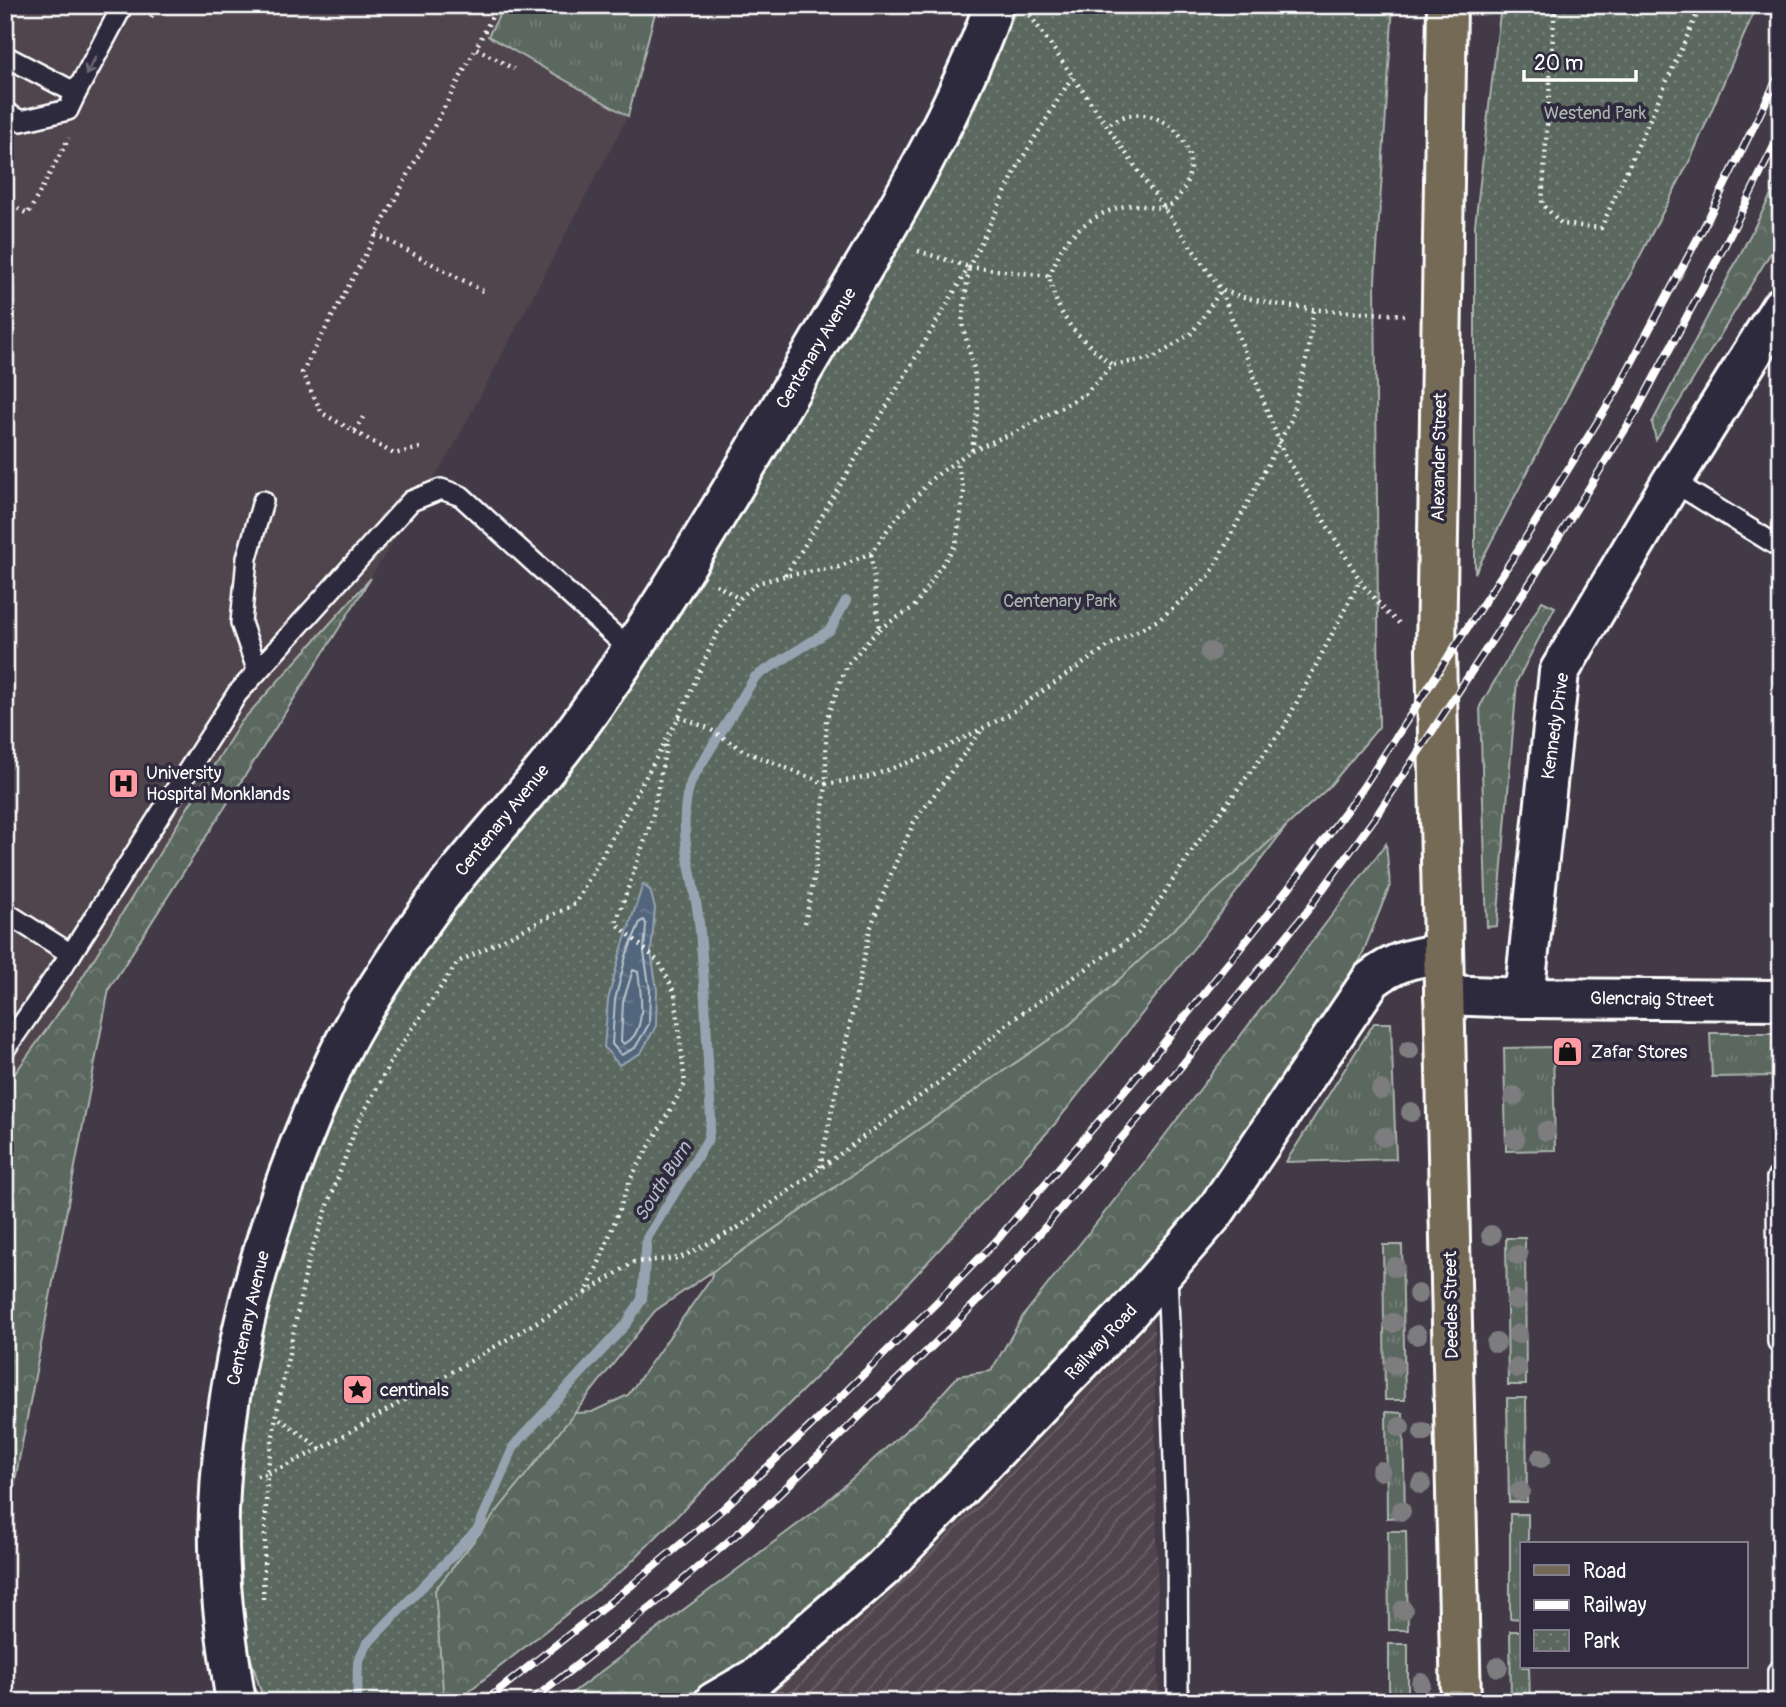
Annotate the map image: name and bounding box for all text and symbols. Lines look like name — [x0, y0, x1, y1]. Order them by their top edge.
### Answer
scale bar — [1524, 38, 1636, 82]
text: 20 m — [1534, 50, 1583, 77]
one-way arrow — [84, 55, 98, 75]
park label: Westend Park — [1544, 102, 1647, 125]
street label: Centenary Avenue — [771, 283, 862, 413]
street label: Alexander Street — [1427, 392, 1452, 522]
park label: Centenary Park — [1003, 590, 1117, 613]
street label: Kennedy Drive — [1537, 671, 1574, 781]
street label: Centenary Avenue — [450, 760, 555, 881]
place label: University Hospital Monklands — [146, 762, 290, 806]
hospital icon: University Hospital Monklands — [106, 766, 140, 800]
street label: Glencraig Street — [1590, 987, 1715, 1012]
shop icon: Zafar Stores — [1551, 1035, 1585, 1069]
place label: Zafar Stores — [1591, 1041, 1687, 1064]
water label: South Burn — [629, 1136, 697, 1226]
street label: Centenary Avenue — [222, 1249, 275, 1388]
street label: Deedes Street — [1439, 1250, 1464, 1359]
street label: Railway Road — [1060, 1300, 1142, 1385]
place icon: centinals — [340, 1373, 374, 1407]
place label: centinals — [380, 1379, 449, 1402]
legend — [1520, 1542, 1748, 1668]
text: Road — [1583, 1558, 1627, 1585]
text: Railway — [1583, 1592, 1647, 1619]
text: Park — [1583, 1628, 1620, 1655]

